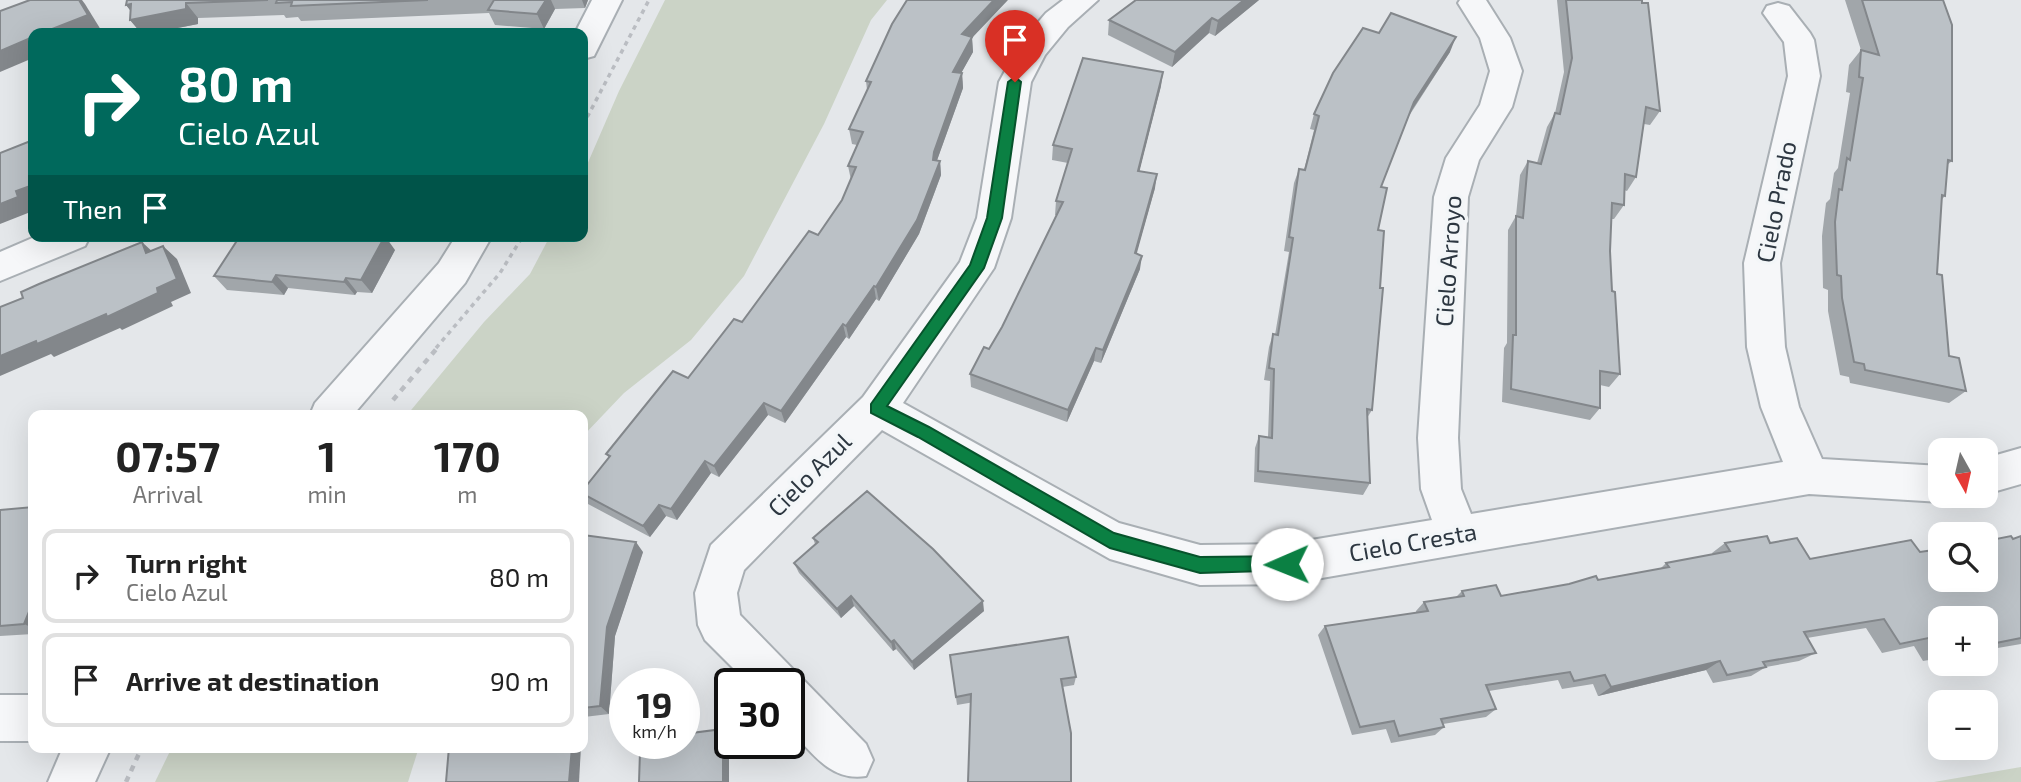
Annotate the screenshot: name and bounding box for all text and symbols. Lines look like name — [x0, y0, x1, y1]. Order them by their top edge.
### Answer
pin — [985, 10, 1045, 82]
icon: arrive — [996, 21, 1034, 59]
text: 80 m — [178, 53, 293, 112]
icon: right — [63, 56, 154, 147]
text: Cielo Azul — [178, 113, 319, 151]
street label: Cielo Prado — [1750, 139, 1801, 265]
icon: arrive — [136, 189, 174, 227]
text: Then — [63, 193, 122, 224]
street label: Cielo Arroyo — [1428, 194, 1467, 328]
street label: Cielo Azul — [761, 426, 857, 522]
text: 07:57 — [115, 430, 220, 480]
text: 1 — [318, 430, 336, 480]
text: 170 — [434, 430, 501, 480]
north arrow — [1928, 438, 1998, 508]
map controls — [1928, 438, 1998, 760]
text: Arrival — [133, 480, 203, 508]
text: min — [307, 480, 347, 508]
text: m — [457, 480, 477, 508]
street label: Cielo Cresta — [1347, 516, 1479, 567]
button: search — [1928, 522, 1998, 592]
position arrow — [1250, 527, 1324, 601]
text: Turn right — [126, 547, 247, 578]
icon: right — [67, 557, 105, 595]
text: 80 m — [489, 561, 549, 592]
text: Cielo Azul — [126, 578, 228, 606]
button: + — [1928, 606, 1998, 676]
icon: arrive — [67, 661, 105, 699]
text: Arrive at destination — [126, 665, 379, 696]
text: 90 m — [490, 665, 549, 696]
speed limit sign: 30 — [714, 668, 805, 759]
text: 19 — [637, 683, 672, 725]
button: − — [1928, 690, 1998, 760]
text: km/h — [632, 720, 677, 742]

